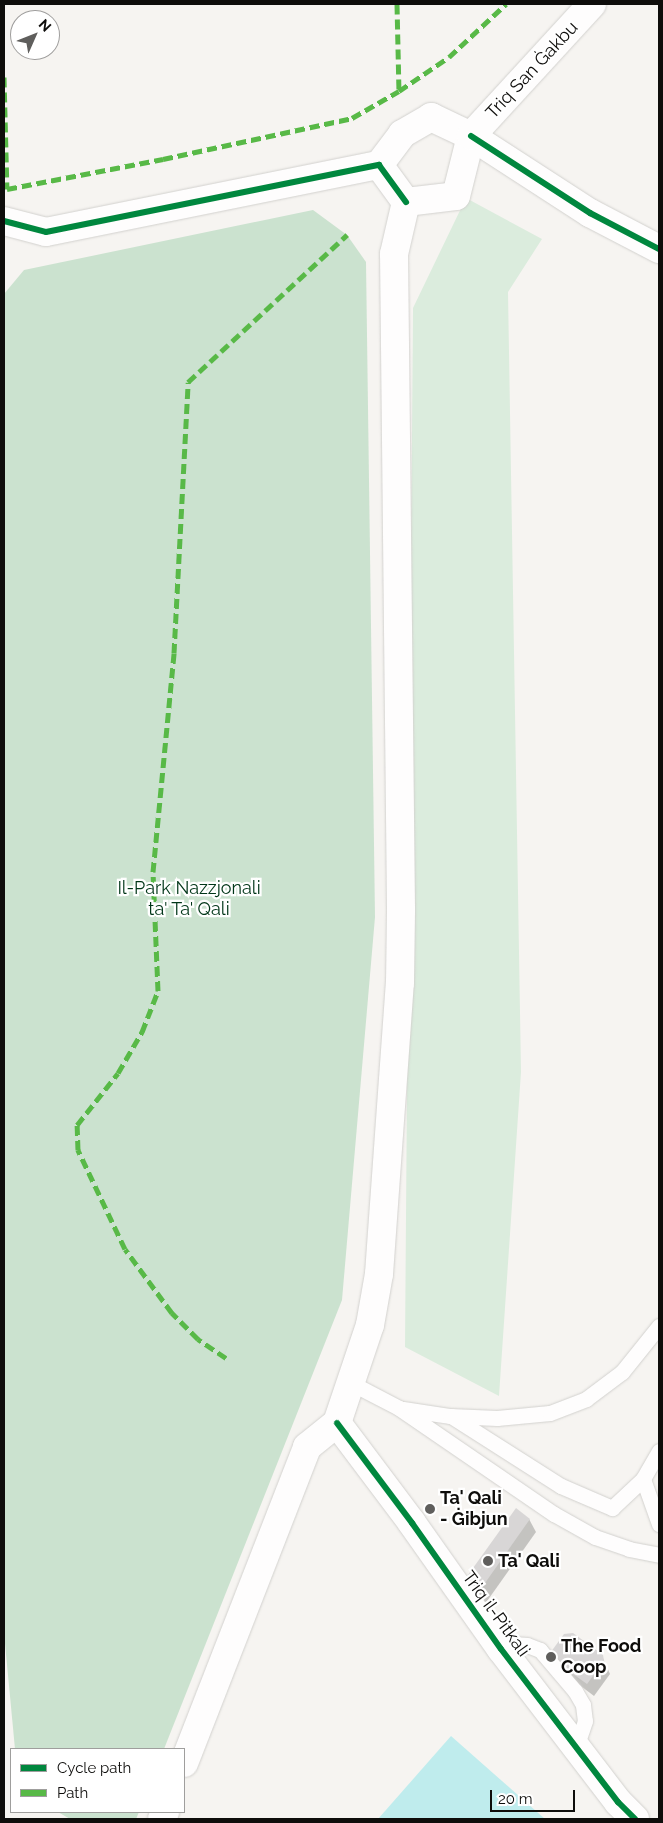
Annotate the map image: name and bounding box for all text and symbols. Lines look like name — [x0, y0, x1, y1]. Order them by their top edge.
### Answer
north arrow — [10, 10, 60, 60]
text: N — [36, 16, 55, 35]
street label: Triq San Ġakbu — [481, 17, 583, 123]
park label: Il-Park Nazzjonali ta' Ta' Qali — [117, 878, 261, 921]
place label: Ta' Qali - Ġibjun — [440, 1488, 508, 1530]
marker: Ta' Qali - Ġibjun — [424, 1503, 436, 1515]
place label: Ta' Qali — [498, 1550, 560, 1572]
marker: Ta' Qali — [482, 1555, 494, 1567]
street label: Triq il-Pitkali — [458, 1567, 534, 1661]
place label: The Food Coop — [561, 1636, 641, 1678]
marker: The Food Coop — [545, 1651, 557, 1663]
legend — [10, 1748, 185, 1813]
text: Cycle path — [57, 1759, 131, 1777]
scale bar — [493, 1780, 578, 1812]
text: Path — [57, 1784, 88, 1802]
text: 20 m — [498, 1790, 533, 1808]

